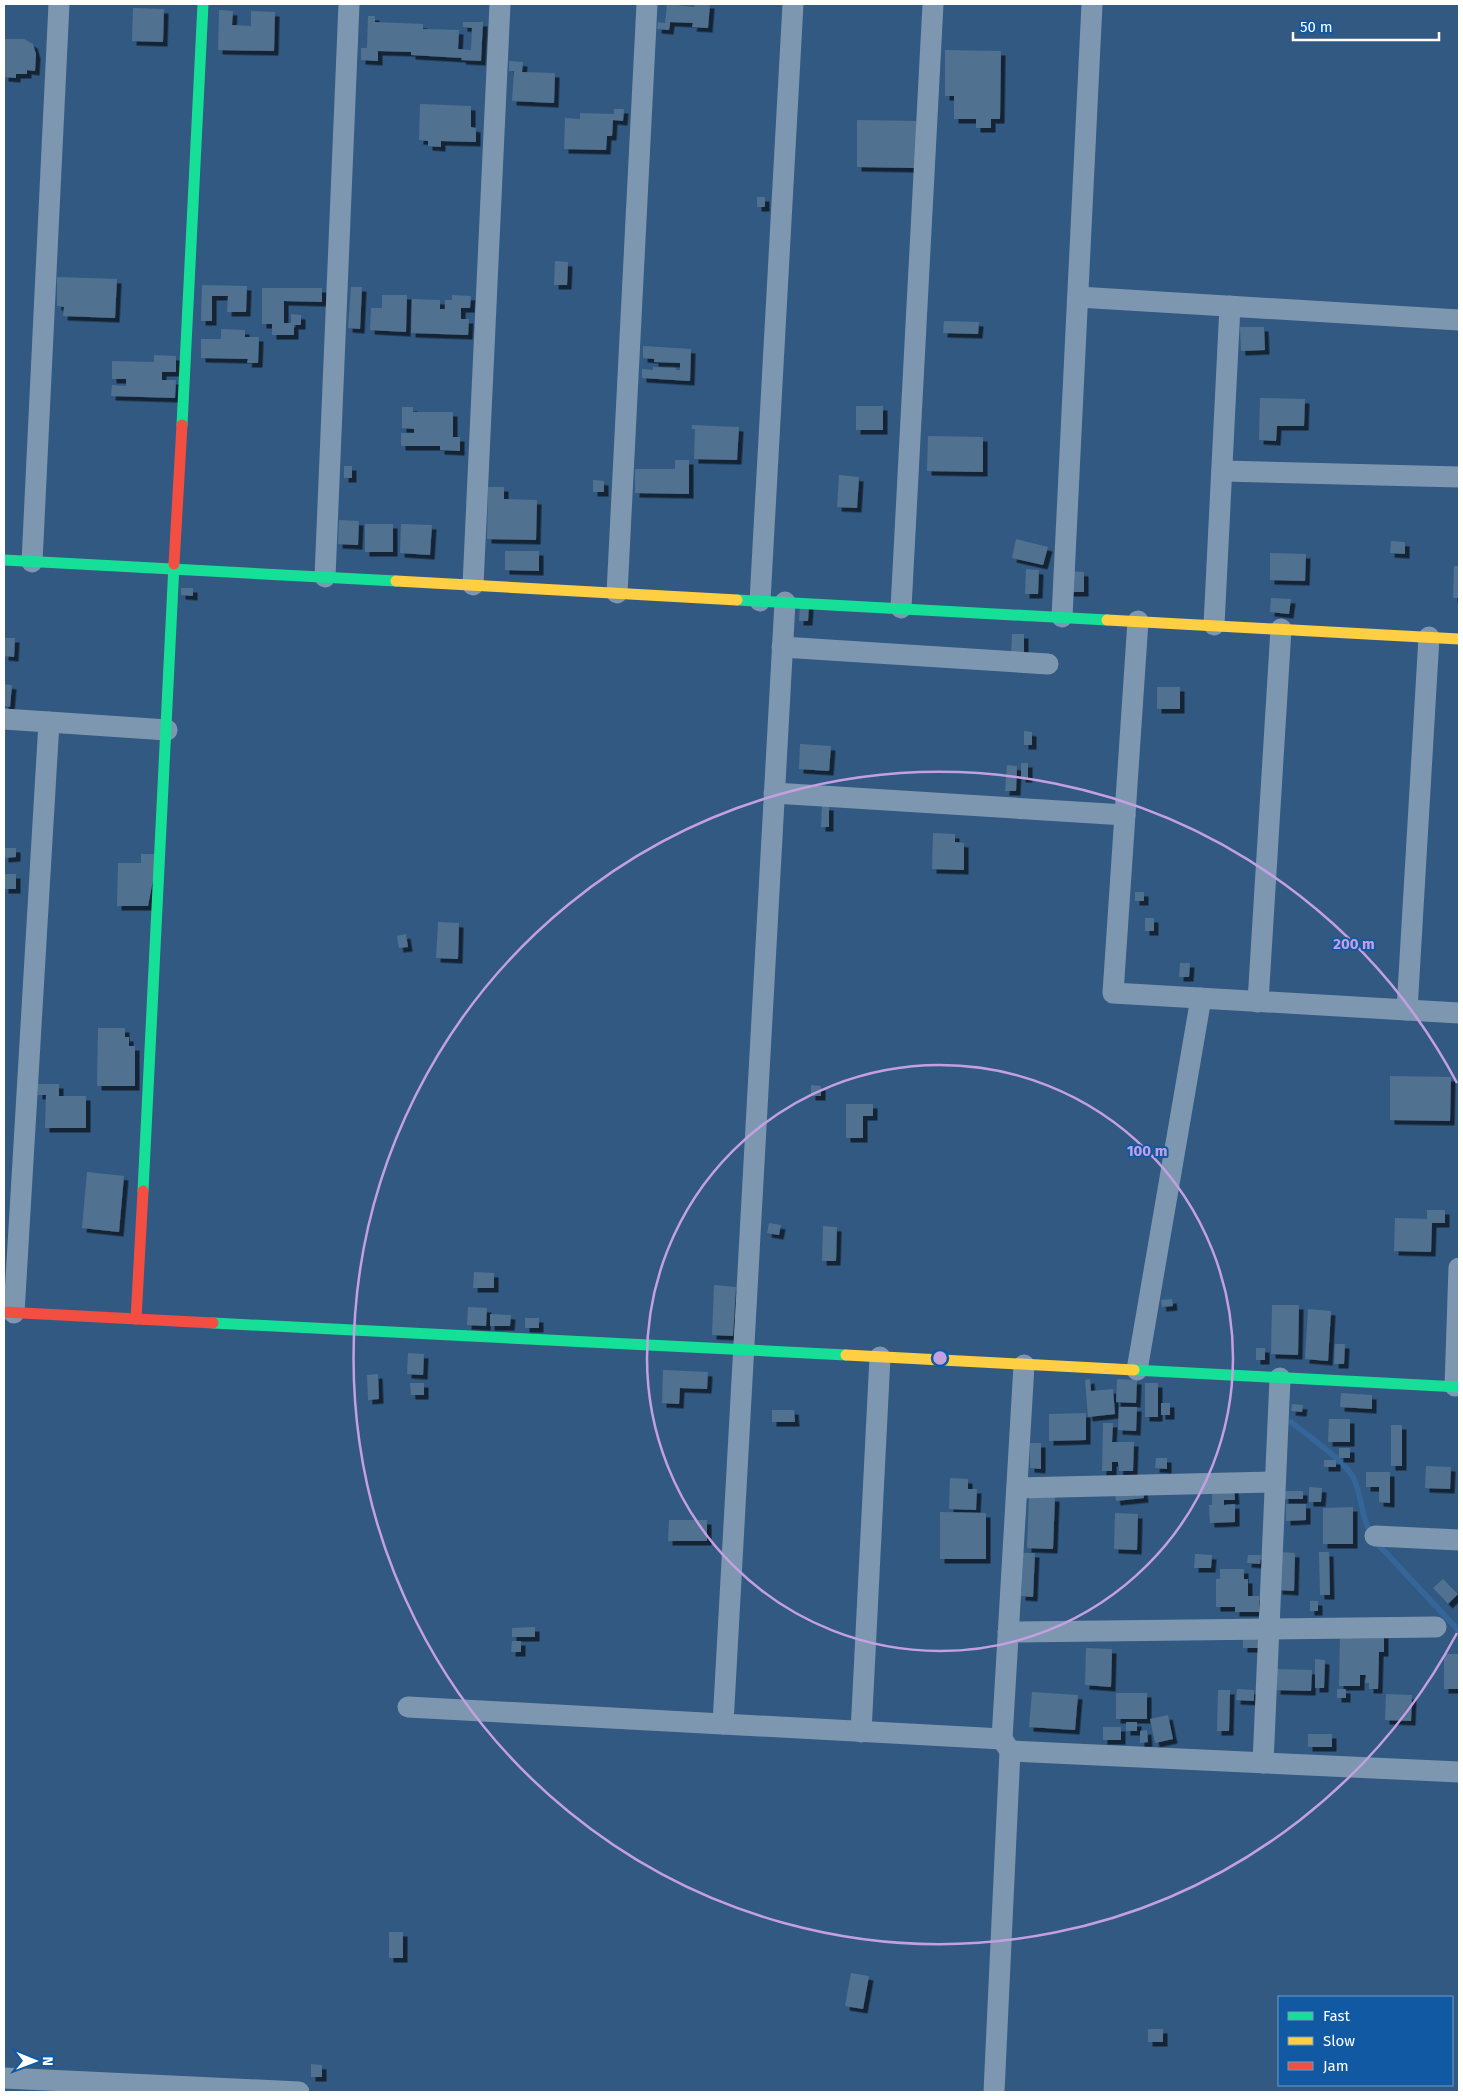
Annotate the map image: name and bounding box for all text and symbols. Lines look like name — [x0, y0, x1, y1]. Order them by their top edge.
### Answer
scale bar — [1293, 10, 1439, 42]
text: 50 m — [1300, 18, 1333, 36]
text: 200 m — [1333, 935, 1375, 953]
text: 100 m — [1127, 1142, 1167, 1160]
centre of rings — [931, 1349, 949, 1367]
legend — [1278, 1996, 1453, 2086]
text: Fast — [1323, 2007, 1350, 2025]
text: Slow — [1323, 2032, 1355, 2050]
north arrow — [10, 2036, 60, 2086]
text: N — [39, 2056, 56, 2066]
text: Jam — [1323, 2057, 1349, 2075]

